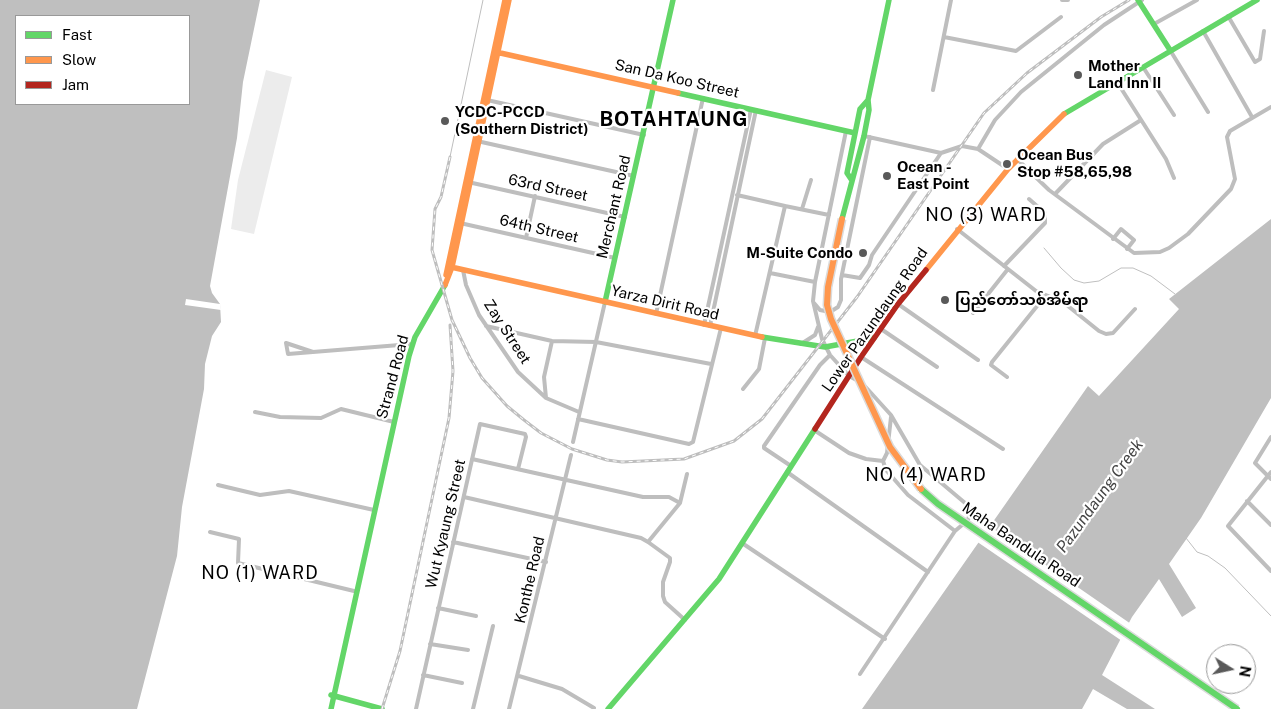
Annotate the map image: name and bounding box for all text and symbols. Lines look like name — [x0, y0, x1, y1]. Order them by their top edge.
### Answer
legend — [15, 15, 190, 105]
text: Fast — [62, 26, 92, 43]
text: Slow — [62, 51, 96, 68]
street label: San Da Koo Street — [613, 56, 741, 102]
place label: Mother Land Inn II — [1088, 57, 1161, 92]
marker: Mother Land Inn II — [1072, 69, 1084, 81]
text: Jam — [62, 76, 89, 93]
place label: YCDC-PCCD (Southern District) — [455, 103, 589, 138]
district label: BOTAHTAUNG — [598, 108, 750, 132]
marker: YCDC-PCCD (Southern District) — [439, 115, 451, 127]
place label: Ocean Bus Stop #58,65,98 — [1017, 146, 1132, 181]
street label: Merchant Road — [593, 153, 635, 261]
place label: Ocean - East Point — [897, 158, 969, 193]
marker: Ocean Bus Stop #58,65,98 — [1001, 158, 1013, 170]
marker: Ocean - East Point — [881, 170, 893, 182]
street label: 63rd Street — [507, 171, 589, 205]
district label: NO (3) WARD — [924, 204, 1048, 226]
street label: 64th Street — [498, 211, 580, 247]
place label: M-Suite Condo — [746, 244, 853, 262]
street label: Lower Pazundaung Road — [818, 244, 932, 396]
marker: M-Suite Condo — [857, 247, 869, 259]
street label: Yarza Dirit Road — [609, 282, 721, 324]
place label: ပြည်တော်သစ်အိမ််ရာ — [955, 291, 1088, 309]
marker: ပြည်တော်သစ်အိမ််ရာ — [939, 294, 951, 306]
street label: Zay Street — [480, 296, 534, 368]
street label: Strand Road — [373, 333, 413, 421]
water label: Pazundaung Creek — [1052, 436, 1148, 556]
street label: Wut Kyaung Street — [422, 457, 470, 591]
district label: NO (4) WARD — [864, 464, 988, 486]
street label: Maha Bandula Road — [958, 499, 1084, 591]
street label: Konthe Road — [511, 535, 549, 625]
district label: NO (1) WARD — [200, 562, 320, 584]
north arrow — [1206, 644, 1256, 694]
text: N — [1236, 665, 1254, 678]

